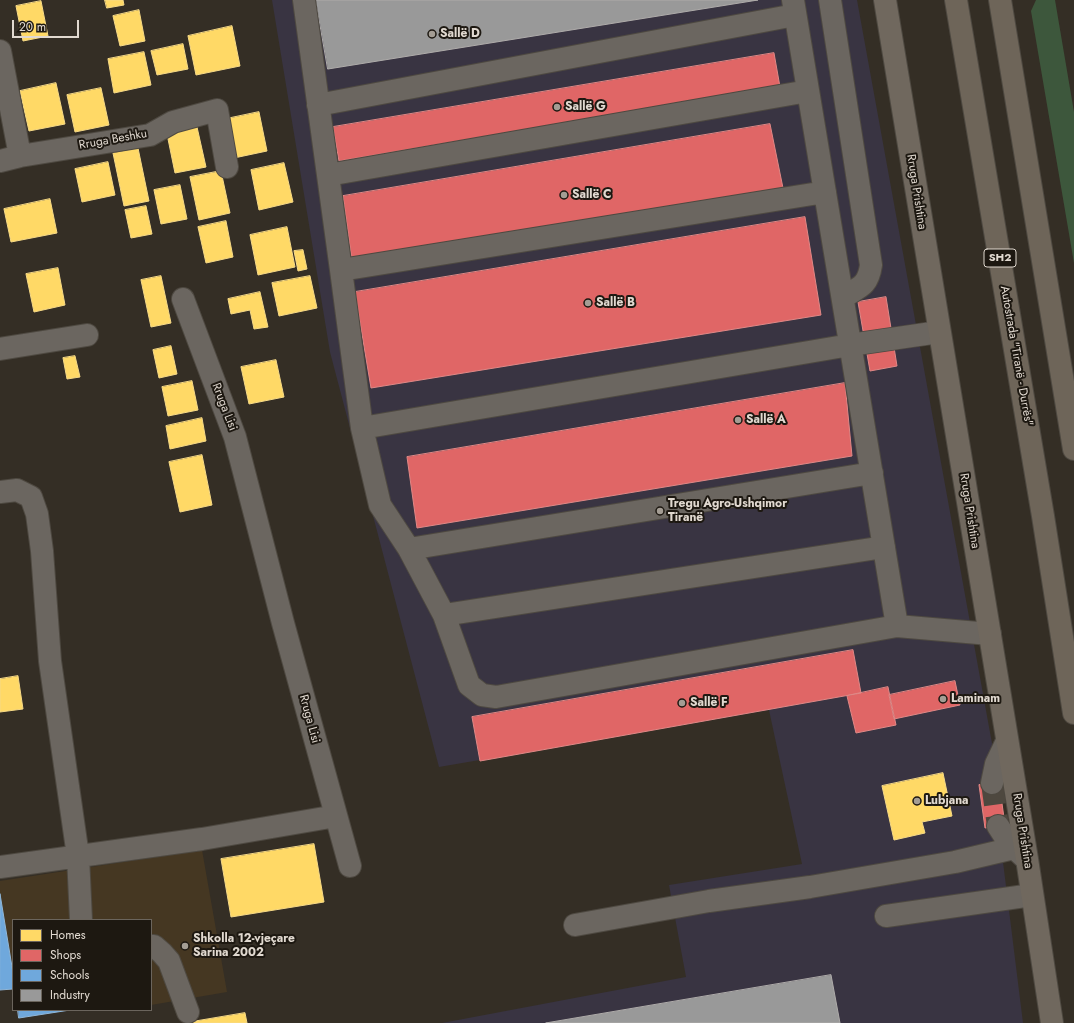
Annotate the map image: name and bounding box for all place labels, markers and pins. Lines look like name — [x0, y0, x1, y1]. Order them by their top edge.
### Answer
place label: Sallë D — [440, 27, 480, 41]
marker: Sallë D — [427, 29, 437, 39]
place label: Sallë G — [565, 100, 606, 114]
marker: Sallë G — [552, 102, 562, 112]
place label: Sallë C — [572, 188, 611, 202]
marker: Sallë C — [559, 190, 569, 200]
place label: Sallë B — [596, 296, 635, 310]
marker: Sallë B — [583, 298, 593, 308]
place label: Sallë A — [746, 413, 786, 427]
marker: Sallë A — [733, 415, 743, 425]
place label: Tregu Agro-Ushqimor Tiranë — [668, 497, 787, 525]
marker: Tregu Agro-Ushqimor Tiranë — [655, 506, 665, 516]
place label: Laminam — [951, 692, 1000, 706]
marker: Laminam — [938, 694, 948, 704]
place label: Sallë F — [690, 696, 728, 710]
marker: Sallë F — [677, 698, 687, 708]
place label: Lubjana — [925, 794, 968, 808]
marker: Lubjana — [912, 796, 922, 806]
place label: Shkolla 12-vjeçare Sarina 2002 — [193, 932, 295, 960]
marker: Shkolla 12-vjeçare Sarina 2002 — [180, 941, 190, 951]

